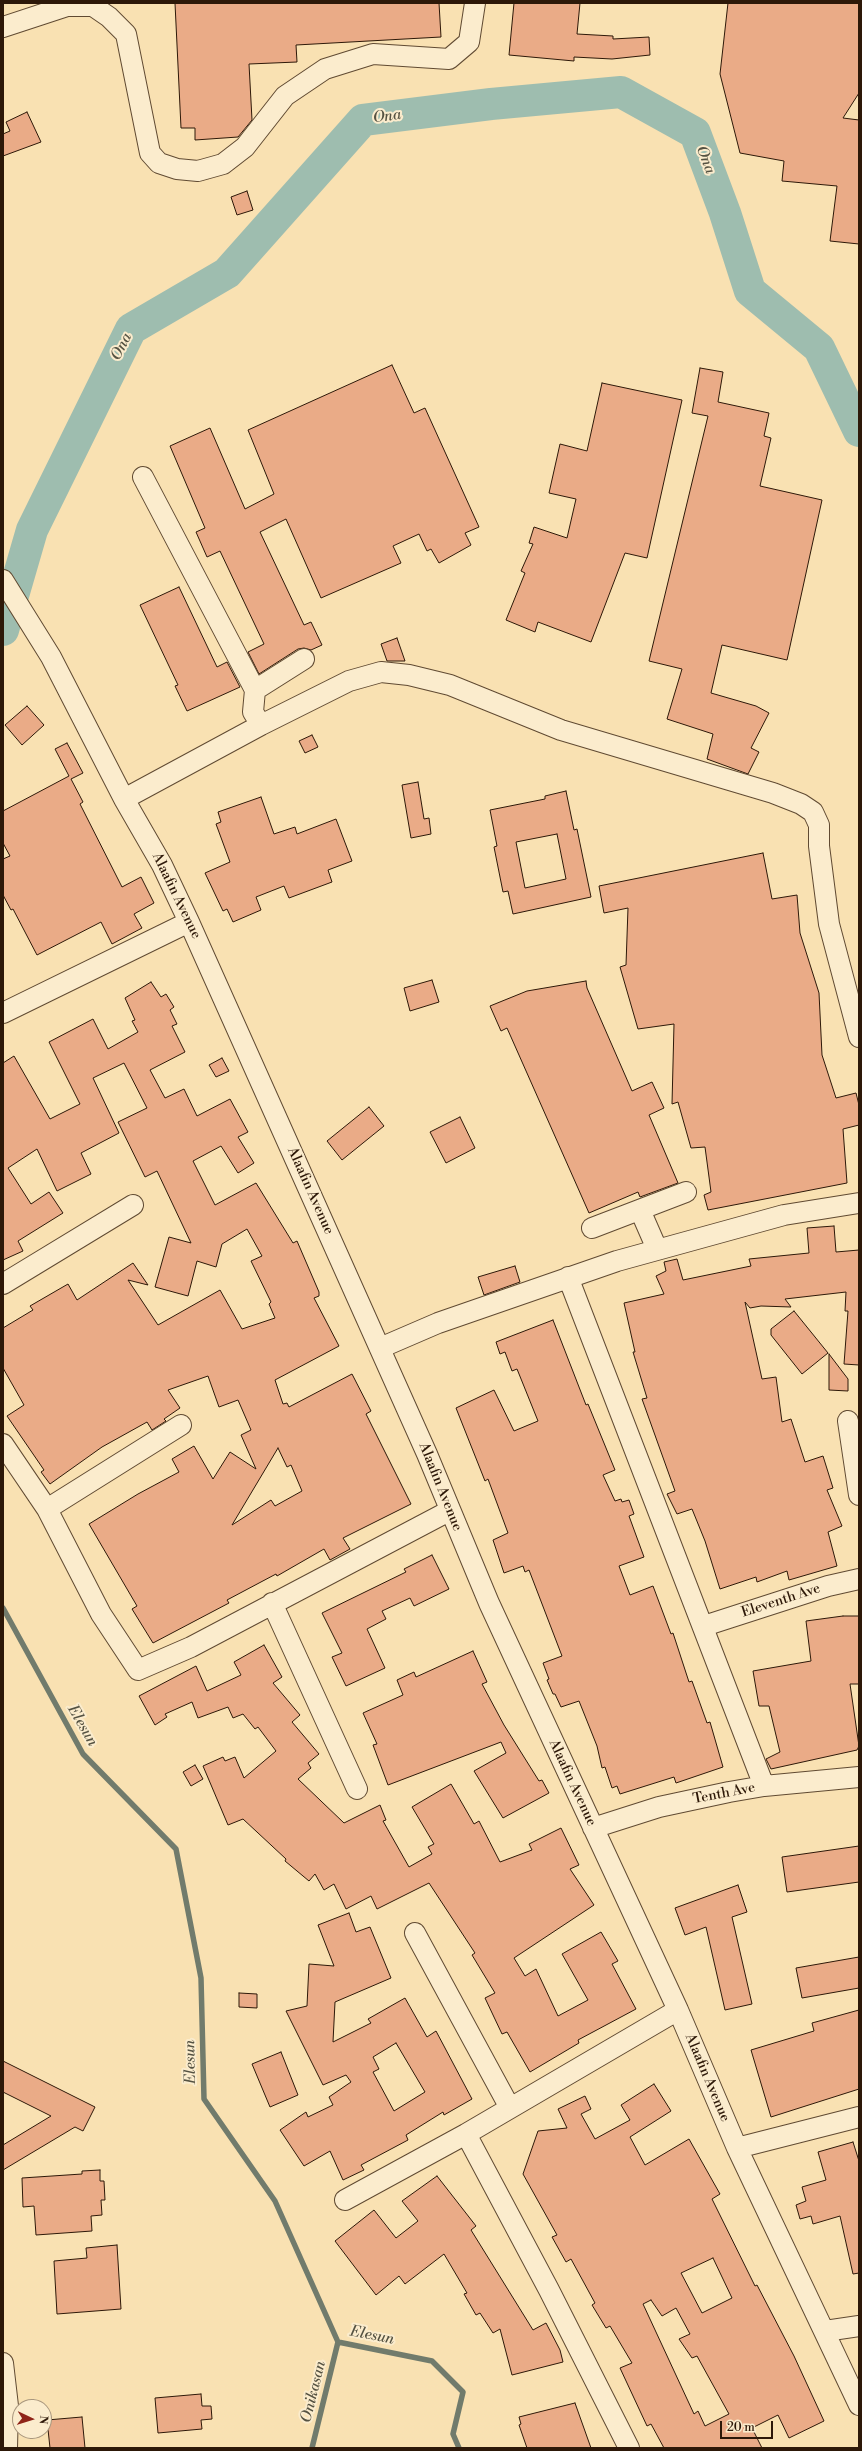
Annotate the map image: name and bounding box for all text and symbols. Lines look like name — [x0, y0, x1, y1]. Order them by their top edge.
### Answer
water label: Ona — [372, 106, 402, 128]
water label: Ona — [692, 144, 718, 176]
water label: Ona — [108, 330, 136, 364]
street label: Alaafin Avenue — [148, 850, 204, 942]
street label: Alaafin Avenue — [283, 1145, 337, 1237]
street label: Alaafin Avenue — [415, 1440, 465, 1534]
street label: Eleventh Ave — [739, 1580, 823, 1622]
water label: Elesun — [63, 1702, 101, 1750]
street label: Alaafin Avenue — [545, 1737, 599, 1829]
street label: Tenth Ave — [691, 1780, 757, 1808]
street label: Alaafin Avenue — [681, 2032, 733, 2124]
water label: Elesun — [182, 2040, 200, 2084]
water label: Elesun — [349, 2323, 395, 2349]
water label: Onikasan — [298, 2359, 330, 2425]
north arrow — [12, 2399, 52, 2439]
scale bar — [722, 2413, 775, 2439]
text: N — [36, 2415, 50, 2425]
text: 20 m — [727, 2420, 755, 2435]

